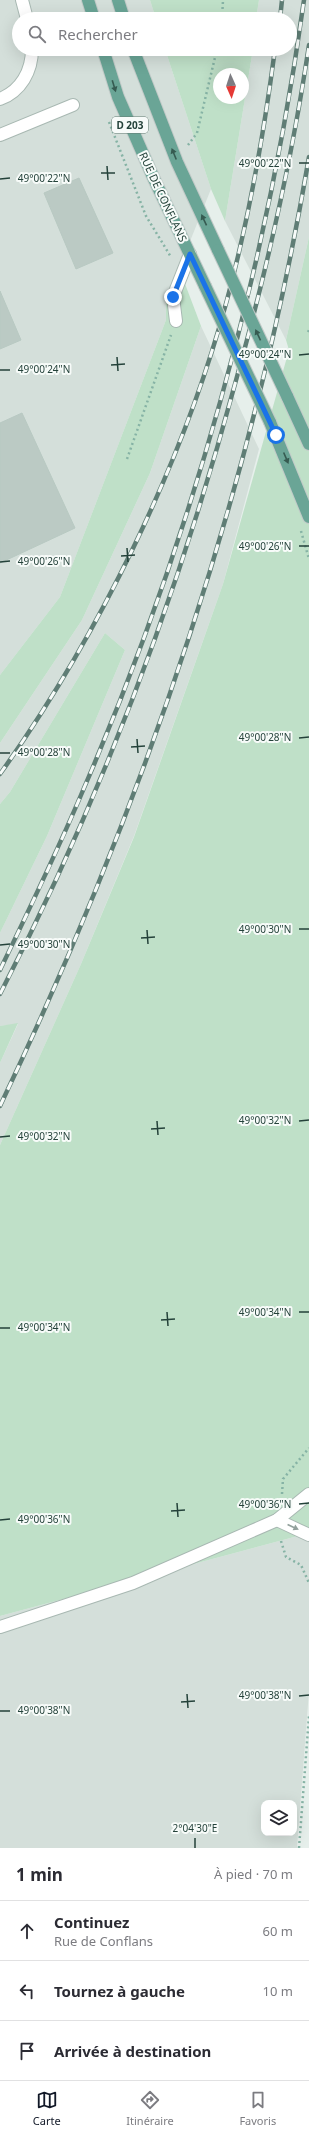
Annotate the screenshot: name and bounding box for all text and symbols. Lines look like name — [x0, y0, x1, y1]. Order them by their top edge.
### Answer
search box — [12, 12, 297, 56]
icon: search — [26, 23, 48, 45]
text: Rechercher — [58, 24, 138, 44]
north arrow — [213, 68, 249, 104]
one-way arrow — [111, 81, 117, 93]
road number: D 203 — [112, 117, 148, 133]
one-way arrow — [170, 148, 176, 160]
street label: RUE DE CONFLANS — [136, 149, 191, 244]
text: 49°00'22"N — [239, 156, 291, 170]
text: 49°00'22"N — [18, 171, 70, 185]
one-way arrow — [201, 214, 207, 225]
route end — [164, 288, 182, 306]
one-way arrow — [255, 329, 261, 341]
text: 49°00'24"N — [239, 347, 291, 361]
text: 49°00'24"N — [18, 362, 70, 376]
route start — [267, 426, 285, 444]
one-way arrow — [283, 453, 289, 464]
text: 49°00'26"N — [239, 539, 291, 553]
text: 49°00'26"N — [18, 554, 70, 568]
text: 49°00'28"N — [239, 730, 291, 744]
text: 49°00'28"N — [18, 745, 70, 759]
text: 49°00'30"N — [239, 922, 291, 936]
text: 49°00'30"N — [18, 937, 70, 951]
text: 49°00'32"N — [239, 1113, 291, 1127]
text: 49°00'32"N — [18, 1129, 70, 1143]
text: 49°00'34"N — [239, 1305, 291, 1319]
text: 49°00'34"N — [18, 1320, 70, 1334]
text: 49°00'36"N — [239, 1497, 291, 1511]
text: 49°00'36"N — [18, 1512, 70, 1526]
one-way arrow — [287, 1524, 299, 1530]
text: 49°00'38"N — [239, 1688, 291, 1702]
text: 49°00'38"N — [18, 1703, 70, 1717]
map controls — [261, 1800, 297, 1836]
button: layers — [261, 1800, 297, 1836]
text: 2°04'30"E — [173, 1821, 217, 1835]
text: 1 min — [16, 1863, 63, 1886]
text: À pied · 70 m — [214, 1865, 293, 1883]
text: Continuez — [54, 1912, 129, 1932]
icon: ahead — [16, 1920, 38, 1942]
text: 60 m — [263, 1922, 293, 1940]
text: Rue de Conflans — [54, 1932, 153, 1950]
icon: left — [16, 1980, 38, 2002]
text: Tournez à gauche — [54, 1981, 185, 2001]
text: 10 m — [263, 1982, 293, 2000]
icon: arrive — [16, 2040, 38, 2062]
text: Arrivée à destination — [54, 2041, 211, 2061]
tab: Carte — [33, 2089, 61, 2128]
tab: Itinéraire — [126, 2089, 174, 2128]
tab: Favoris — [239, 2089, 276, 2128]

